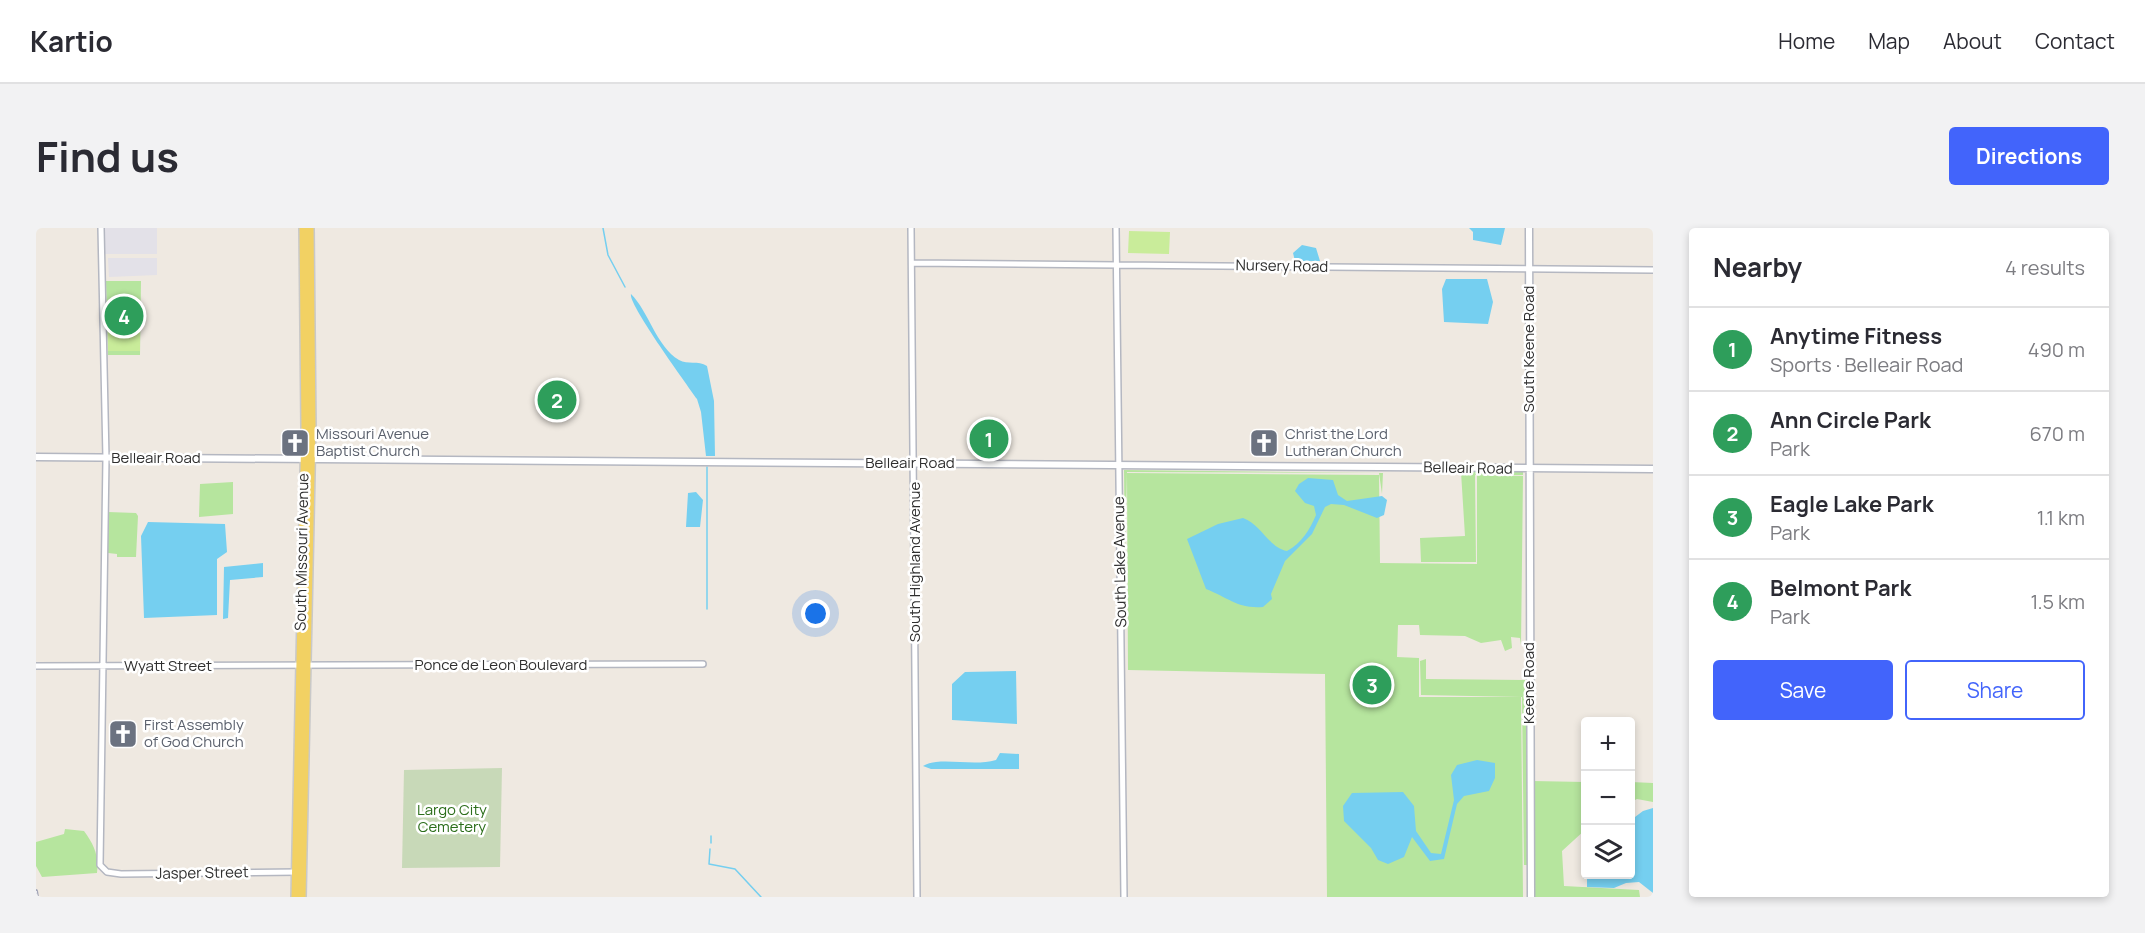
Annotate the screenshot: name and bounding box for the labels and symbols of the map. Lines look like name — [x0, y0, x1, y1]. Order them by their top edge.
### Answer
street label: Nursery Road — [1235, 254, 1329, 277]
street label: South Keene Road — [1518, 286, 1539, 412]
pin: 4 — [104, 294, 143, 338]
pin: 2 — [538, 378, 576, 423]
pin: 1 — [970, 416, 1008, 462]
place label: Missouri Avenue Baptist Church — [316, 423, 429, 461]
place label: Christ the Lord Lutheran Church — [1285, 423, 1402, 461]
church icon: Missouri Avenue Baptist Church — [279, 427, 311, 459]
church icon: Christ the Lord Lutheran Church — [1248, 427, 1280, 459]
street label: Belleair Road — [111, 447, 201, 468]
street label: Belleair Road — [865, 452, 955, 473]
street label: Belleair Road — [1423, 456, 1513, 479]
street label: South Missouri Avenue — [290, 473, 313, 631]
street label: South Highland Avenue — [904, 482, 925, 642]
street label: South Lake Avenue — [1108, 496, 1131, 628]
your location — [801, 599, 830, 628]
street label: Keene Road — [1518, 642, 1539, 724]
street label: Ponce de Leon Boulevard — [414, 654, 588, 675]
street label: Wyatt Street — [124, 655, 212, 676]
pin: 3 — [1352, 662, 1392, 708]
place label: First Assembly of God Church — [144, 714, 244, 752]
church icon: First Assembly of God Church — [107, 718, 139, 750]
park label: Largo City Cemetery — [417, 799, 487, 837]
street label: Jasper Street — [155, 861, 249, 884]

